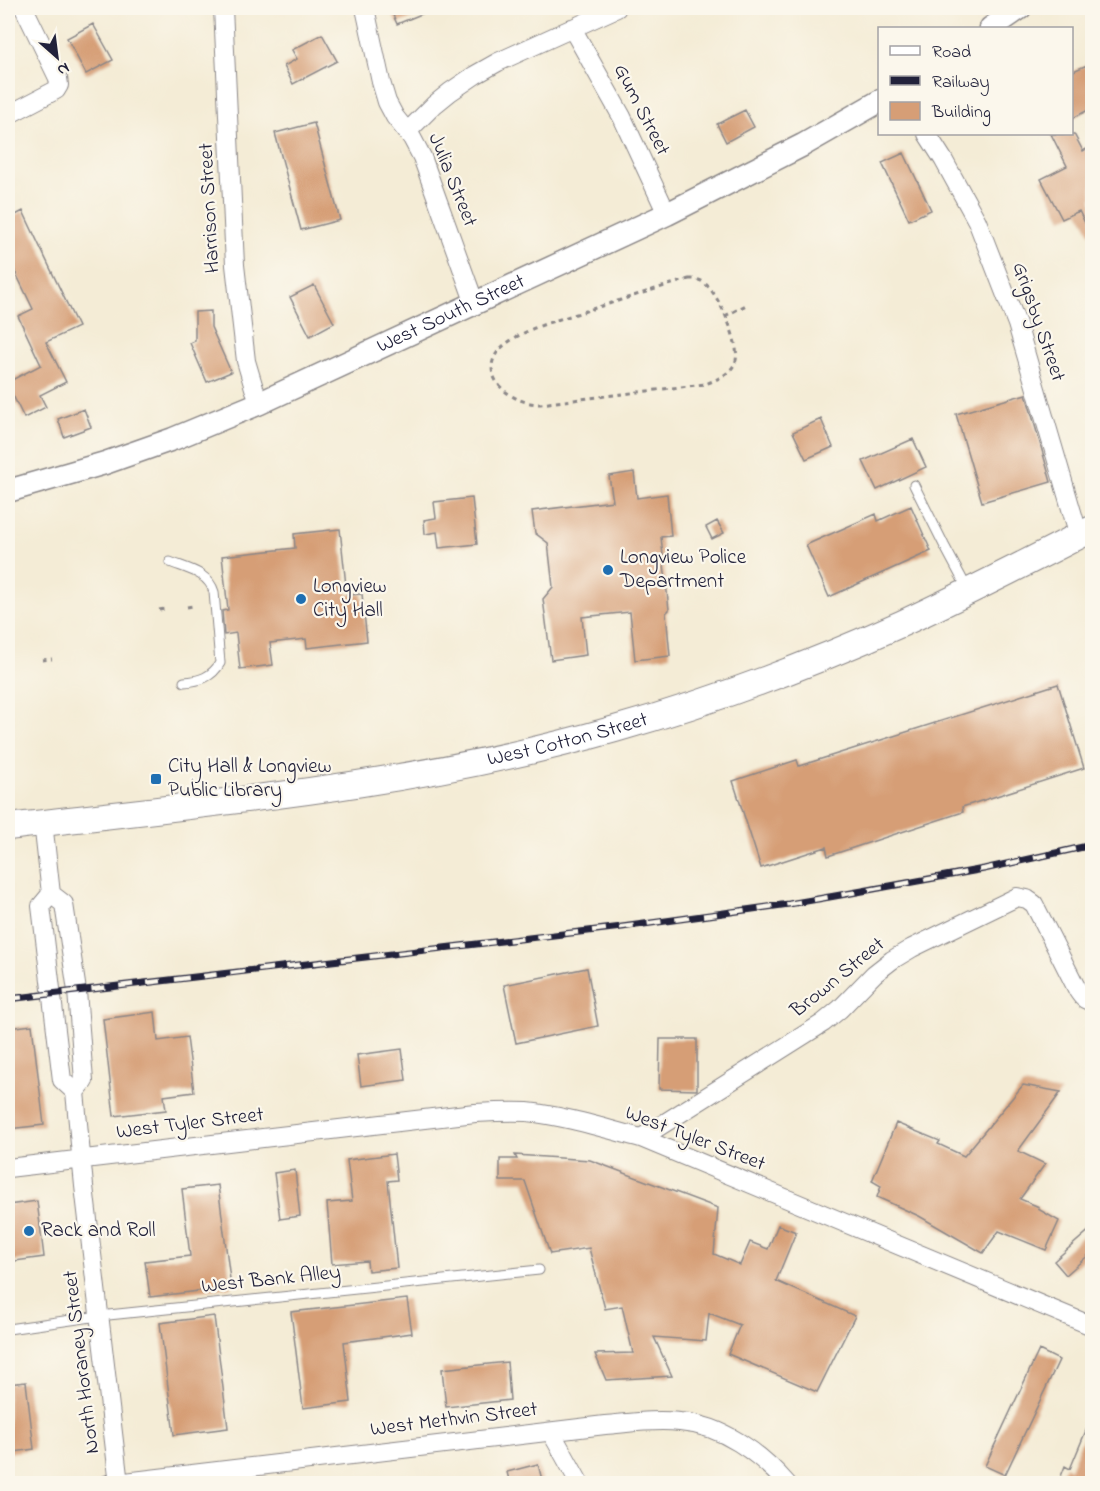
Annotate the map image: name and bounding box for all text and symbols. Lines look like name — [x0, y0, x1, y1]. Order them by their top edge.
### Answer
north arrow — [27, 27, 87, 87]
legend — [878, 27, 1073, 135]
text: Road — [932, 40, 971, 66]
text: N — [53, 55, 74, 82]
street label: Gum Street — [605, 59, 677, 161]
text: Railway — [932, 70, 989, 96]
text: Building — [931, 100, 991, 127]
street label: Julia Street — [420, 128, 484, 232]
street label: Harrison Street — [192, 142, 228, 274]
street label: Grigsby Street — [1002, 258, 1072, 386]
street label: West South Street — [372, 267, 530, 362]
place label: Longview Police Department — [619, 543, 747, 597]
marker: Longview Police Department — [601, 563, 615, 577]
place label: Longview City Hall — [313, 572, 387, 628]
marker: Longview City Hall — [294, 592, 308, 606]
street label: West Cotton Street — [485, 705, 652, 775]
place label: City Hall & Longview Public Library — [168, 752, 332, 808]
marker: City Hall & Longview Public Library — [149, 772, 163, 786]
street label: Brown Street — [784, 931, 892, 1026]
street label: West Tyler Street — [620, 1098, 770, 1181]
street label: West Tyler Street — [115, 1100, 266, 1150]
place label: Rack and Roll — [41, 1216, 155, 1246]
marker: Rack and Roll — [22, 1224, 36, 1238]
street label: West Bank Alley — [200, 1258, 342, 1304]
street label: North Horaney Street — [56, 1268, 110, 1455]
street label: West Methvin Street — [369, 1395, 539, 1445]

